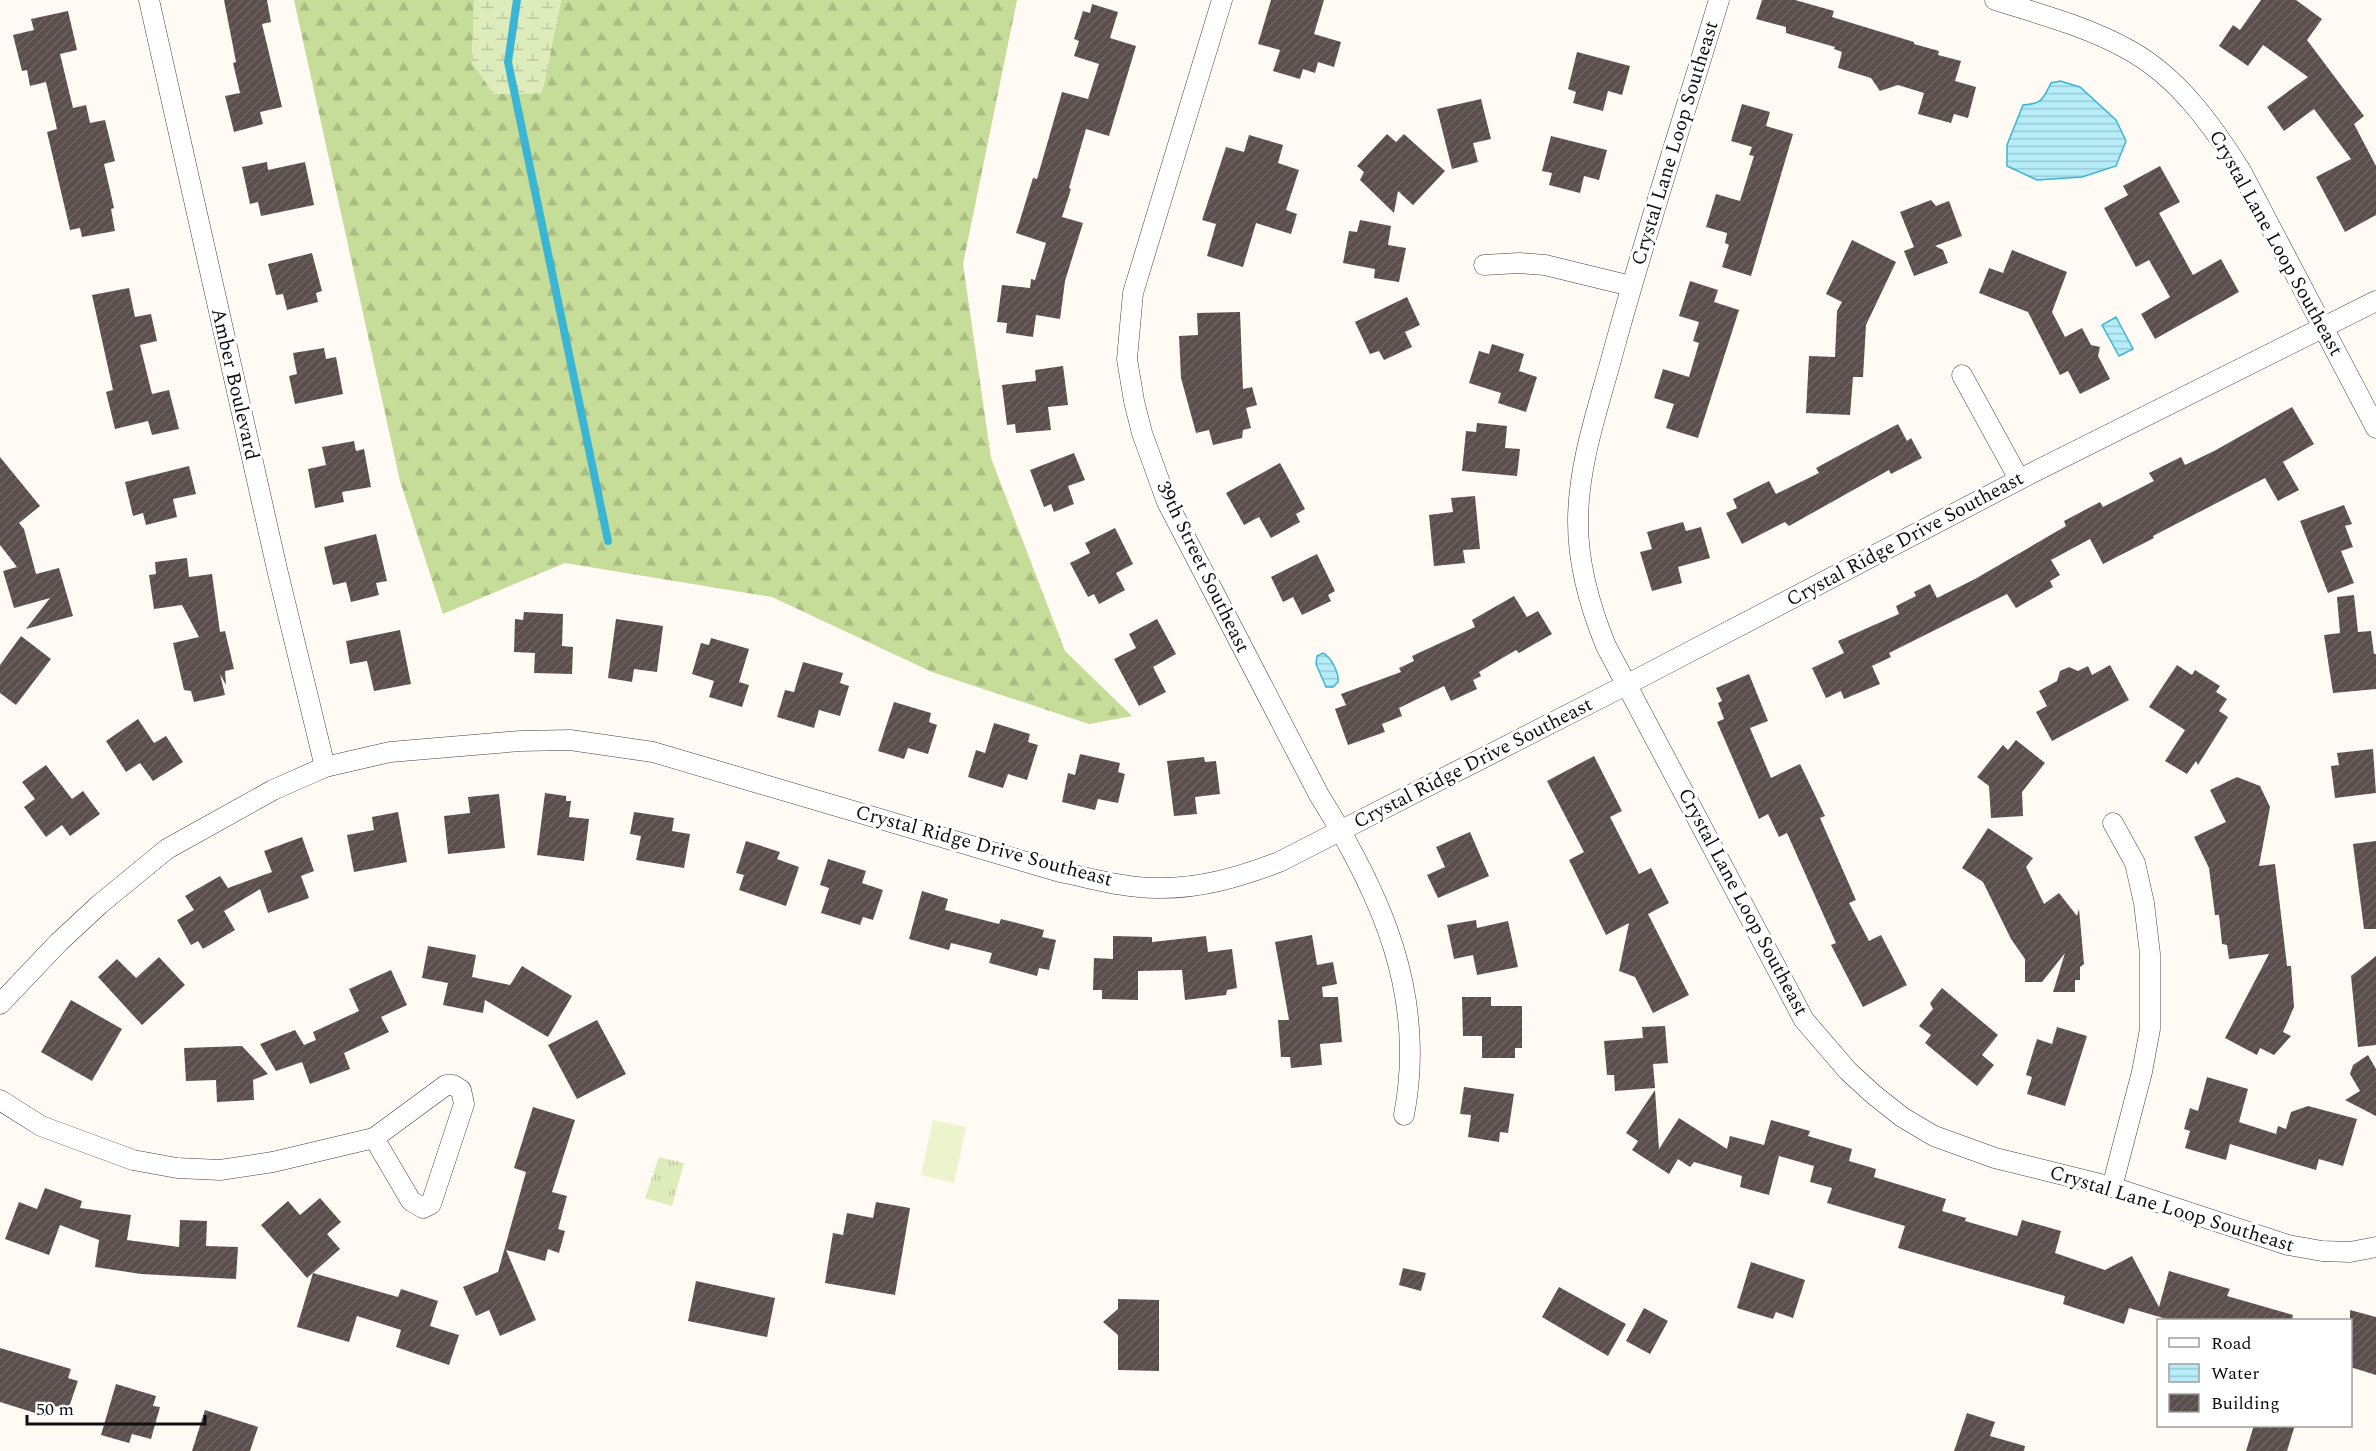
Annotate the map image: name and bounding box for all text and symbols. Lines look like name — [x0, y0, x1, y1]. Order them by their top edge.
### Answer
street label: Crystal Lane Loop Southeast — [1623, 17, 1727, 269]
street label: Crystal Lane Loop Southeast — [2201, 124, 2351, 362]
street label: Amber Boulevard — [203, 305, 267, 463]
street label: Crystal Ridge Drive Southeast — [1781, 464, 2029, 614]
street label: 39th Street Southeast — [1148, 476, 1258, 658]
street label: Crystal Ridge Drive Southeast — [1348, 689, 1598, 837]
street label: Crystal Lane Loop Southeast — [1670, 783, 1816, 1021]
street label: Crystal Ridge Drive Southeast — [852, 797, 1116, 895]
street label: Crystal Lane Loop Southeast — [2046, 1157, 2298, 1261]
legend — [2157, 1319, 2352, 1427]
text: Road — [2211, 1330, 2252, 1357]
text: Water — [2211, 1360, 2259, 1387]
scale bar — [27, 1388, 206, 1426]
text: Building — [2211, 1390, 2280, 1417]
text: 50 m — [36, 1396, 74, 1423]

